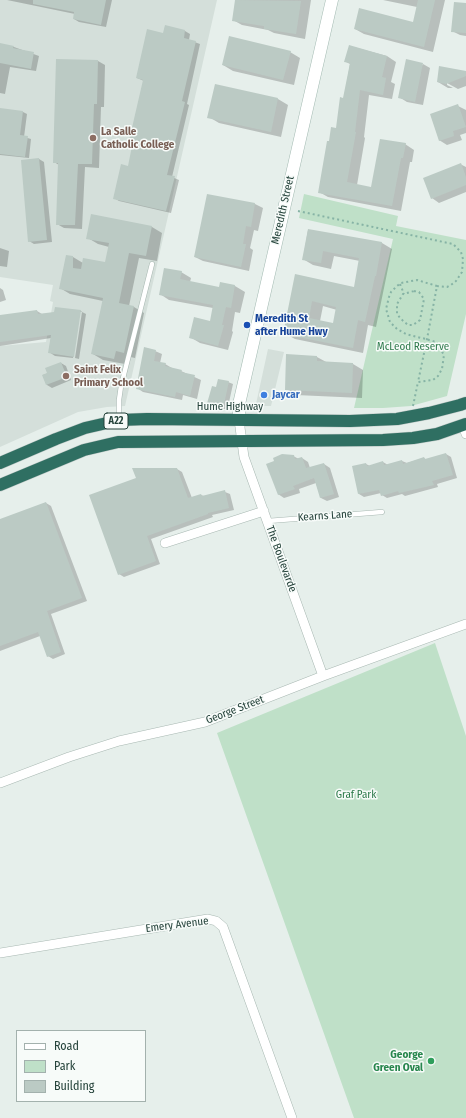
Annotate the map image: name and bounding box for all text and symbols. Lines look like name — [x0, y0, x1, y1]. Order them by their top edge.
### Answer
place label: La Salle Catholic College — [101, 125, 174, 151]
marker: La Salle Catholic College — [88, 133, 98, 143]
street label: Meredith Street — [269, 174, 297, 246]
place label: Meredith St after Hume Hwy — [255, 312, 328, 338]
marker: Meredith St after Hume Hwy — [242, 320, 252, 330]
park label: McLeod Reserve — [377, 340, 449, 354]
place label: Saint Felix Primary School — [74, 363, 143, 389]
marker: Saint Felix Primary School — [61, 371, 71, 381]
place label: Jaycar — [272, 388, 300, 402]
marker: Jaycar — [259, 390, 269, 400]
street label: Hume Highway — [197, 400, 263, 414]
road number: A22 — [104, 413, 128, 429]
street label: Kearns Lane — [297, 508, 353, 524]
street label: The Boulevarde — [263, 524, 299, 594]
street label: George Street — [204, 693, 266, 727]
park label: Graf Park — [336, 788, 376, 802]
street label: Emery Avenue — [145, 915, 209, 935]
legend — [16, 1030, 146, 1102]
text: Road — [54, 1039, 79, 1053]
place label: George Green Oval — [373, 1048, 423, 1074]
marker: George Green Oval — [426, 1056, 436, 1066]
text: Park — [54, 1059, 75, 1073]
text: Building — [54, 1079, 94, 1093]

